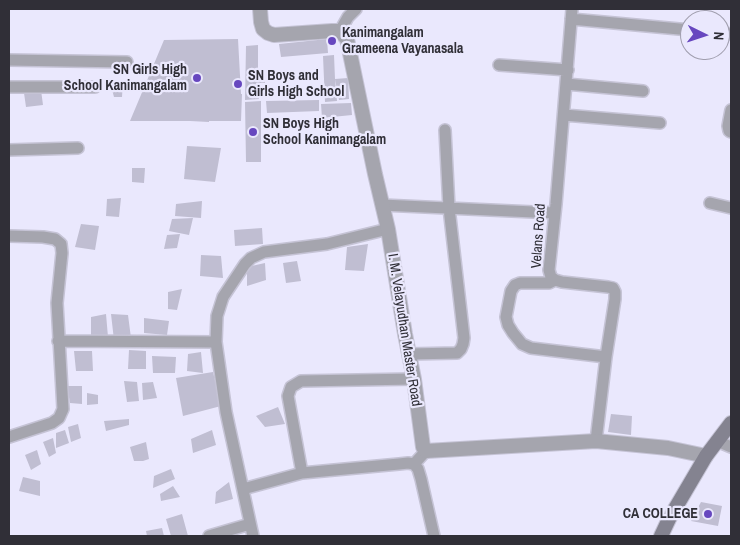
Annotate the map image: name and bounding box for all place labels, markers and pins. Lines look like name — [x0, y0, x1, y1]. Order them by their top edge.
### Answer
place label: Kanimangalam Grameena Vayanasala — [342, 25, 463, 58]
marker: Kanimangalam Grameena Vayanasala — [326, 35, 338, 47]
place label: SN Girls High School Kanimangalam — [64, 62, 187, 94]
place label: SN Boys and Girls High School — [248, 68, 344, 100]
marker: SN Girls High School Kanimangalam — [191, 72, 203, 84]
marker: SN Boys and Girls High School — [232, 78, 244, 90]
place label: SN Boys High School Kanimangalam — [263, 116, 386, 148]
marker: SN Boys High School Kanimangalam — [247, 126, 259, 138]
place label: CA COLLEGE — [623, 506, 698, 522]
marker: CA COLLEGE — [702, 508, 714, 520]

